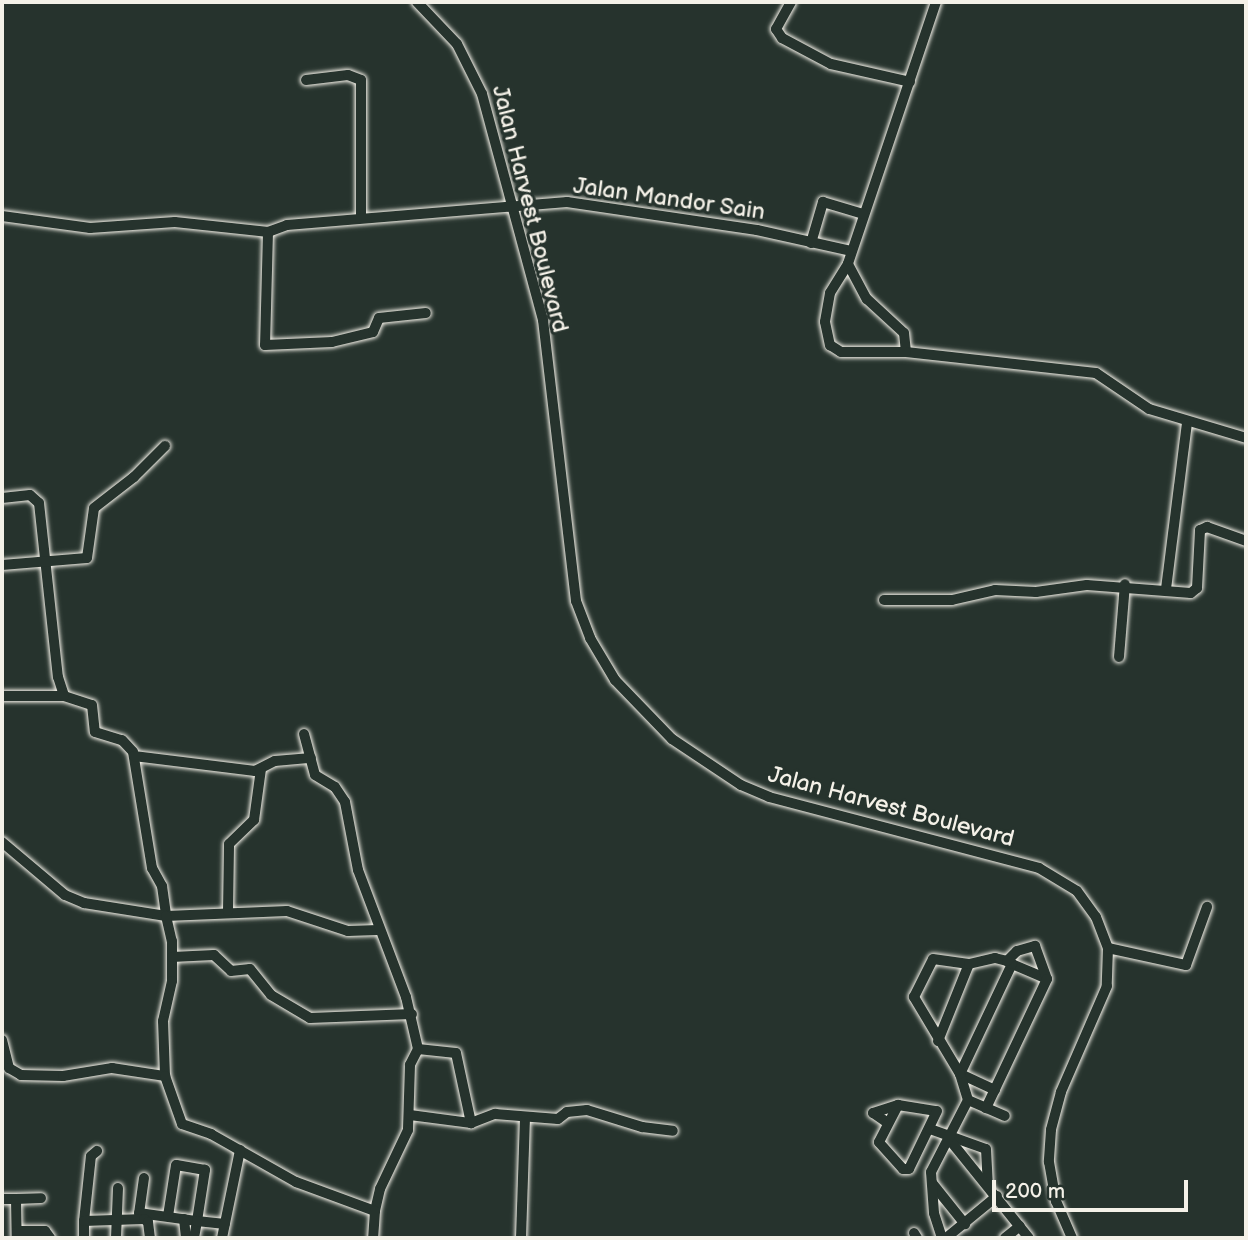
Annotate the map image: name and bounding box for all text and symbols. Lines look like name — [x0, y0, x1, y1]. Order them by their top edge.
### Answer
street label: Jalan Harvest Boulevard — [486, 83, 574, 335]
street label: Jalan Mandor Sain — [571, 172, 767, 226]
street label: Jalan Harvest Boulevard — [765, 761, 1017, 853]
scale bar — [996, 1166, 1192, 1210]
text: 200 m — [1005, 1179, 1065, 1204]

